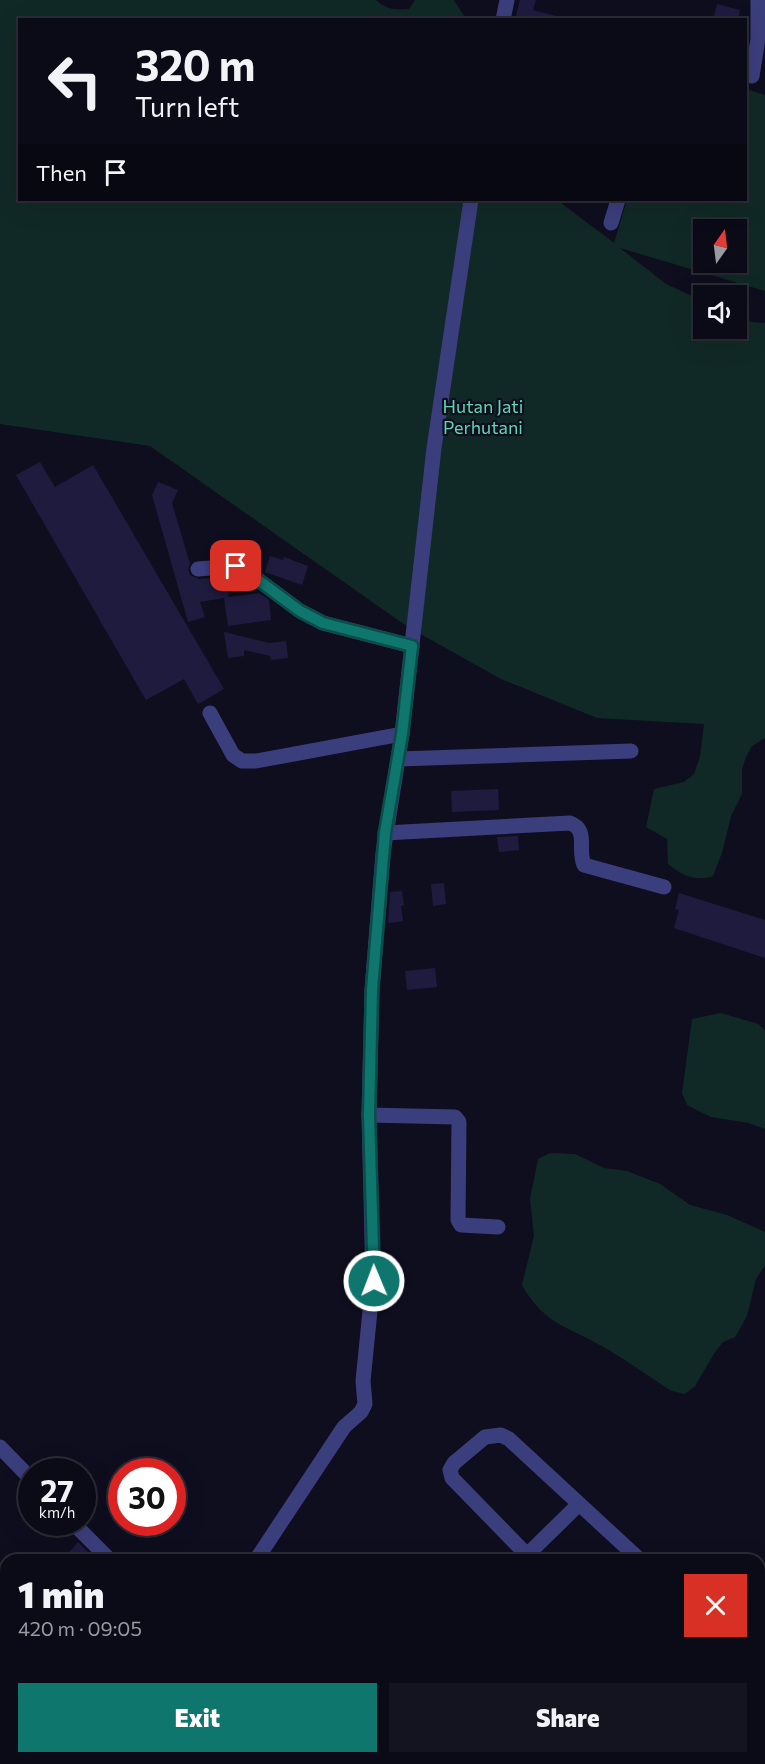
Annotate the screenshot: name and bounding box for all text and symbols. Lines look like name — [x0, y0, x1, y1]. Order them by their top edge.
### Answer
text: 320 m — [135, 38, 255, 90]
icon: left — [36, 42, 114, 120]
text: Turn left — [135, 90, 239, 123]
icon: arrive — [99, 156, 132, 189]
text: Then — [36, 159, 87, 186]
north arrow — [693, 219, 747, 273]
map controls — [693, 219, 747, 339]
button: sound — [693, 285, 747, 339]
park label: Hutan Jati Perhutani — [443, 395, 523, 438]
pin — [210, 540, 261, 591]
icon: arrive — [219, 549, 252, 582]
position arrow — [342, 1249, 406, 1313]
speed limit sign: 30 — [108, 1458, 186, 1536]
text: 27 — [40, 1471, 74, 1508]
text: km/h — [39, 1503, 75, 1521]
text: 1 min — [18, 1571, 104, 1615]
button: close — [684, 1574, 747, 1637]
text: 420 m · 09:05 — [18, 1616, 142, 1640]
button: Exit — [18, 1683, 377, 1752]
button: Share — [389, 1683, 747, 1752]

